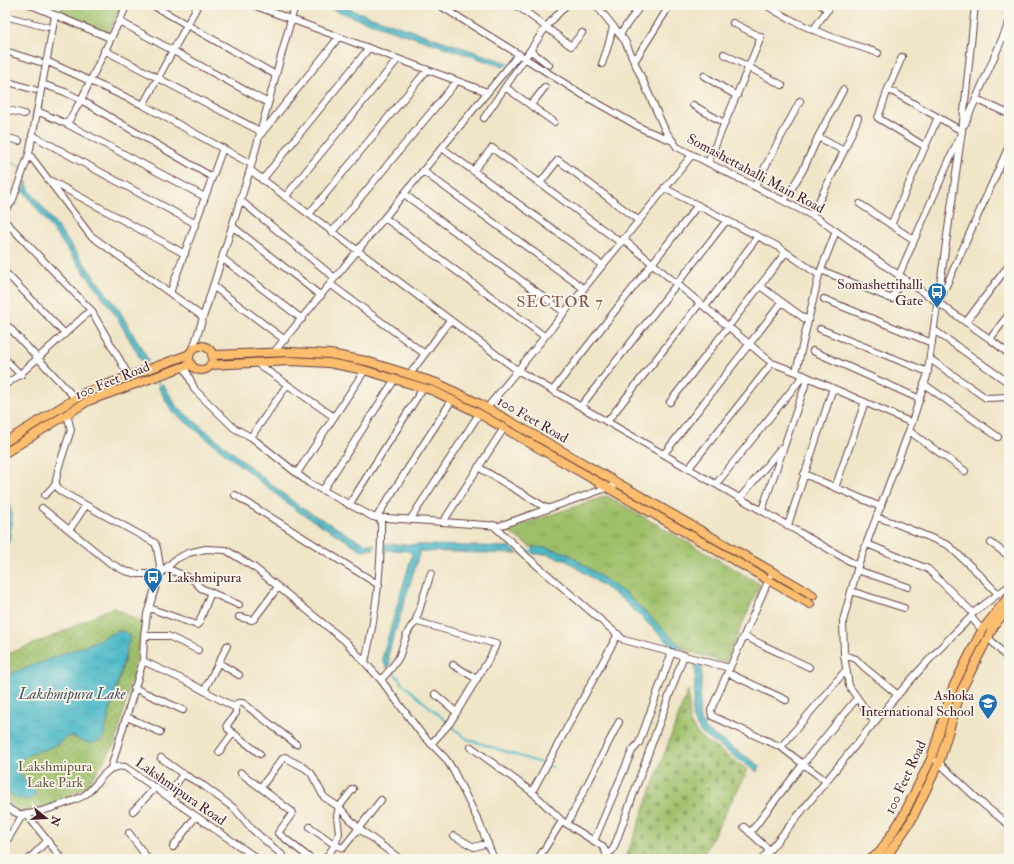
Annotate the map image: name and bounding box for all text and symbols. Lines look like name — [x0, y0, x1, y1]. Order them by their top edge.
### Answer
street label: Somashettahalli Main Road — [684, 130, 828, 217]
place label: Somashettihalli Gate — [837, 276, 923, 309]
bus stop icon: Somashettihalli Gate — [926, 281, 948, 309]
district label: SECTOR 7 — [516, 292, 604, 312]
street label: 100 Feet Road — [72, 358, 152, 403]
street label: 100 Feet Road — [494, 392, 571, 447]
bus stop icon: Lakshmipura — [142, 566, 164, 594]
place label: Lakshmipura — [167, 569, 242, 587]
water label: Lakshmipura Lake — [17, 685, 127, 704]
place label: Ashoka International School — [860, 687, 974, 720]
school or university icon: Ashoka International School — [977, 692, 999, 720]
street label: 100 Feet Road — [881, 738, 930, 817]
street label: Lakshmipura Road — [132, 754, 229, 830]
park label: Lakshmipura Lake Park — [18, 758, 92, 791]
north arrow — [26, 798, 66, 838]
text: N — [47, 813, 63, 829]

